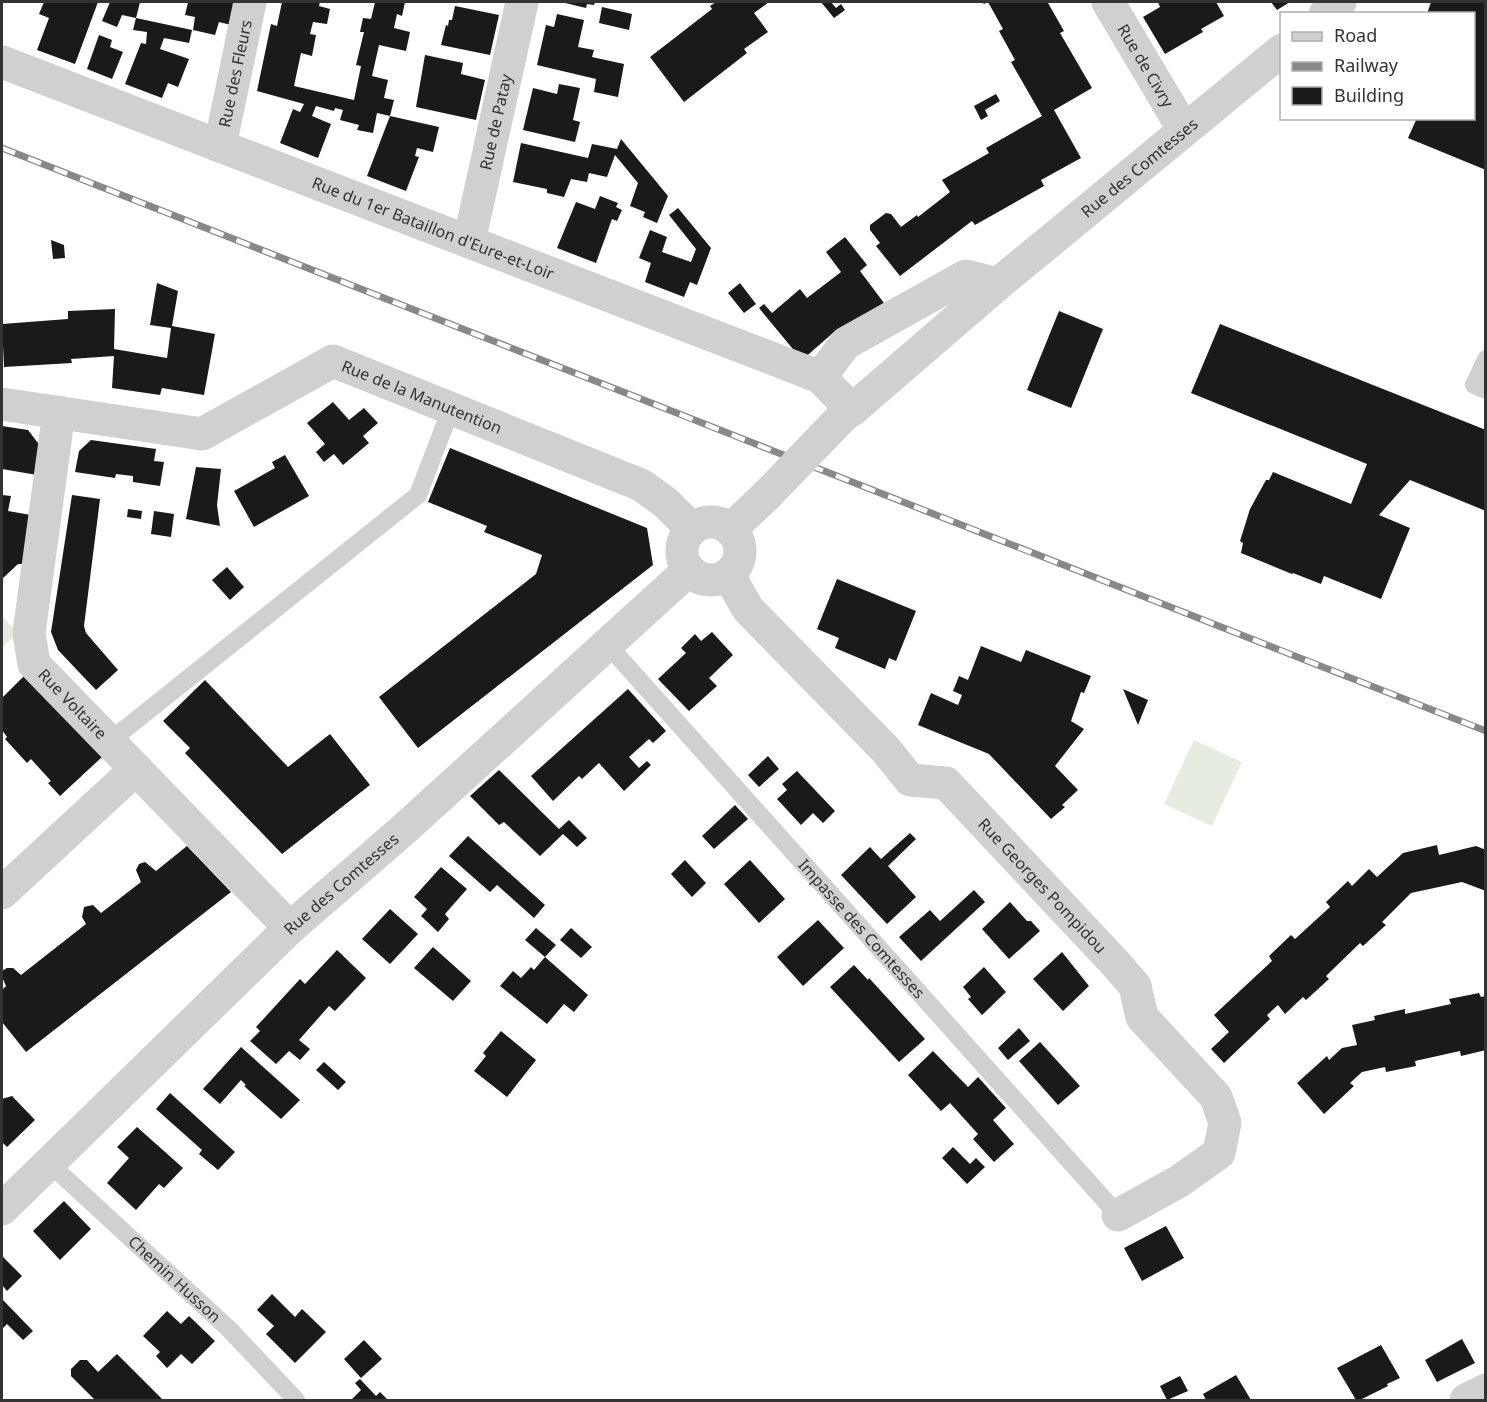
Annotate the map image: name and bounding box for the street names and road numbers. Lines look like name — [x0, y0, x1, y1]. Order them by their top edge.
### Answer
street label: Rue des Fleurs — [213, 18, 257, 129]
street label: Rue de Civry — [1113, 20, 1179, 112]
street label: Rue de Patay — [474, 71, 517, 172]
street label: Rue des Comtesses — [1076, 113, 1202, 222]
street label: Rue du 1er Bataillon d'Eure-et-Loir — [309, 171, 558, 285]
street label: Rue de la Manutention — [339, 355, 505, 439]
street label: Rue Voltaire — [33, 664, 112, 744]
street label: Rue Georges Pompidou — [973, 813, 1111, 958]
street label: Rue des Comtesses — [279, 828, 403, 939]
street label: Impasse des Comtesses — [793, 854, 930, 1003]
street label: Chemin Husson — [124, 1231, 226, 1327]

